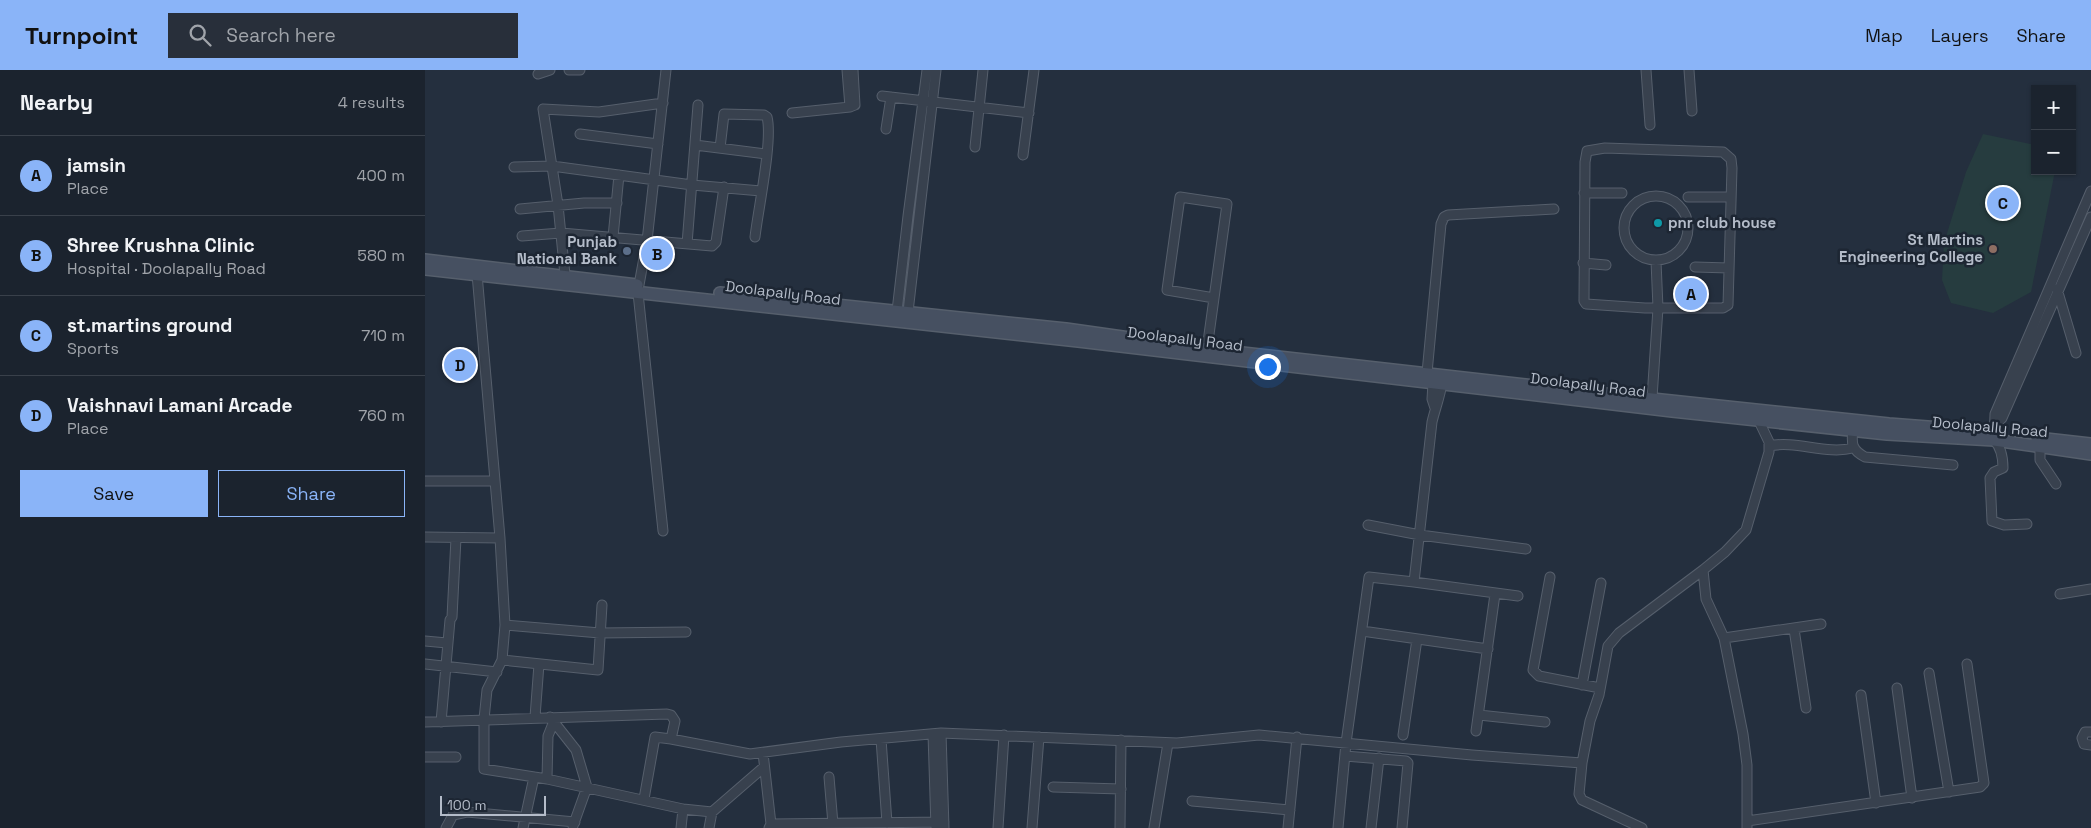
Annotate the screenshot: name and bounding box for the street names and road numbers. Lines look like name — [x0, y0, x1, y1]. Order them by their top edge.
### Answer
street label: Doolapally Road — [724, 276, 842, 309]
street label: Doolapally Road — [1126, 322, 1244, 355]
street label: Doolapally Road — [1529, 368, 1647, 401]
street label: Doolapally Road — [1931, 412, 2049, 441]

